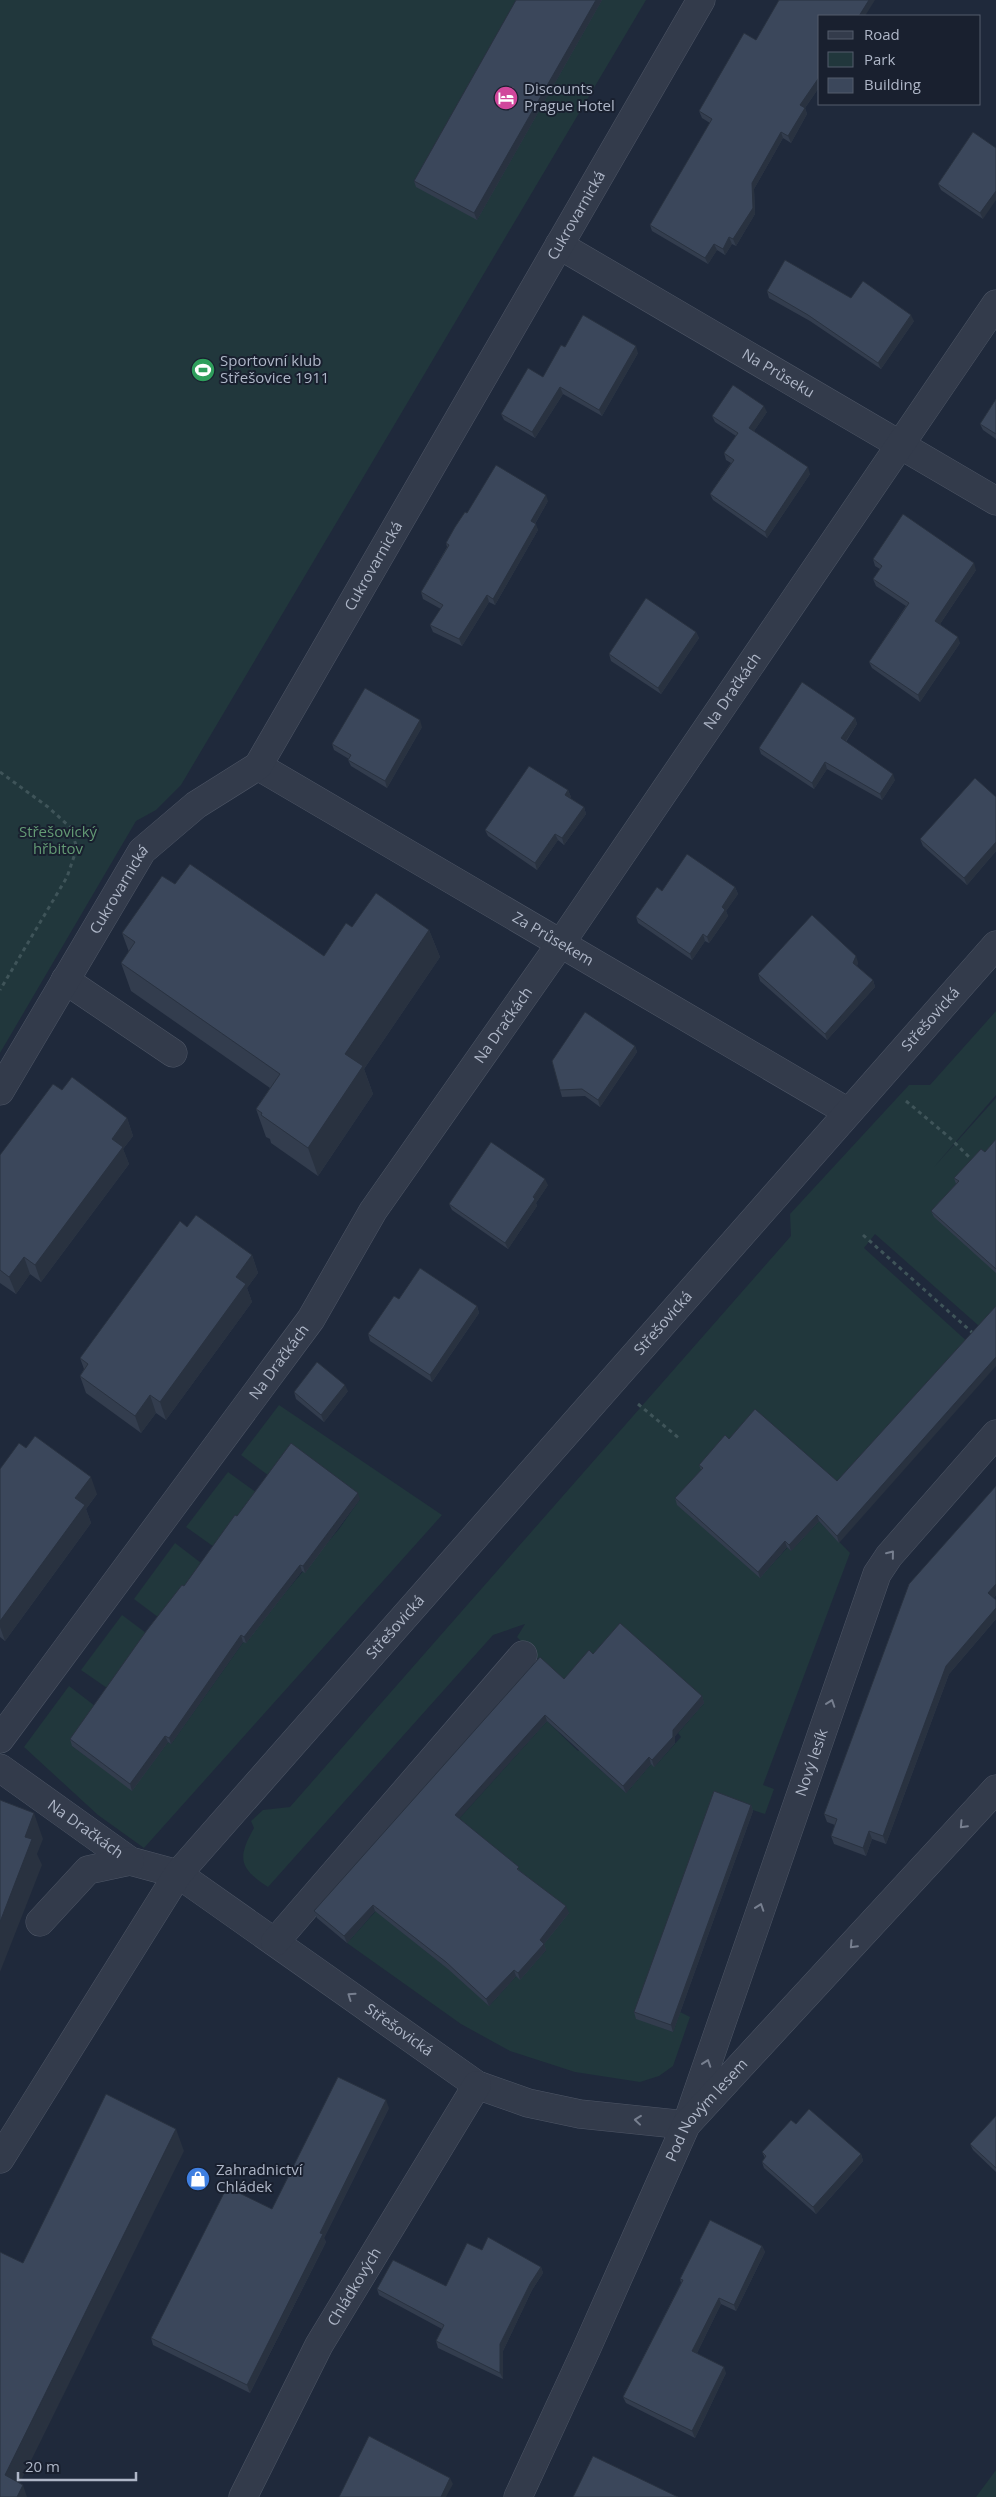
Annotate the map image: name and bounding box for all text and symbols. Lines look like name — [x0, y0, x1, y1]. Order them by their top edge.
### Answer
legend — [818, 15, 981, 105]
text: Road — [864, 24, 900, 44]
text: Park — [864, 49, 895, 69]
text: Building — [864, 74, 921, 94]
place label: Discounts Prague Hotel — [524, 78, 615, 115]
hotel icon: Discounts Prague Hotel — [493, 85, 519, 111]
street label: Cukrovarnická — [542, 167, 609, 263]
street label: Na Průseku — [739, 344, 818, 402]
place label: Sportovní klub Střešovice 1911 — [220, 350, 329, 387]
sports icon: Sportovní klub Střešovice 1911 — [190, 357, 216, 383]
street label: Cukrovarnická — [339, 517, 406, 614]
street label: Na Dračkách — [698, 648, 765, 733]
park label: Střešovický hřbitov — [19, 821, 98, 858]
street label: Cukrovarnická — [84, 839, 152, 937]
street label: Za Průsekem — [509, 906, 598, 970]
street label: Střešovická — [896, 982, 964, 1055]
street label: Na Dračkách — [469, 983, 536, 1067]
street label: Střešovická — [629, 1286, 696, 1359]
street label: Na Dračkách — [244, 1320, 313, 1403]
one-way arrow — [886, 1550, 895, 1559]
street label: Střešovická — [361, 1590, 428, 1663]
one-way arrow — [825, 1700, 835, 1708]
street label: Nový lesík — [790, 1726, 832, 1799]
street label: Na Dračkách — [44, 1794, 128, 1862]
one-way arrow — [960, 1820, 969, 1829]
one-way arrow — [754, 1903, 764, 1911]
one-way arrow — [850, 1939, 859, 1948]
one-way arrow — [347, 1993, 357, 2002]
street label: Střešovická — [361, 1998, 438, 2060]
street label: Pod Novým lesem — [660, 2054, 751, 2164]
one-way arrow — [701, 2059, 711, 2067]
one-way arrow — [633, 2115, 641, 2126]
place label: Zahradnictví Chládek — [216, 2159, 304, 2196]
shop icon: Zahradnictví Chládek — [185, 2166, 211, 2192]
street label: Chládkových — [322, 2243, 385, 2329]
scale bar — [18, 2450, 135, 2482]
text: 20 m — [25, 2456, 60, 2476]

